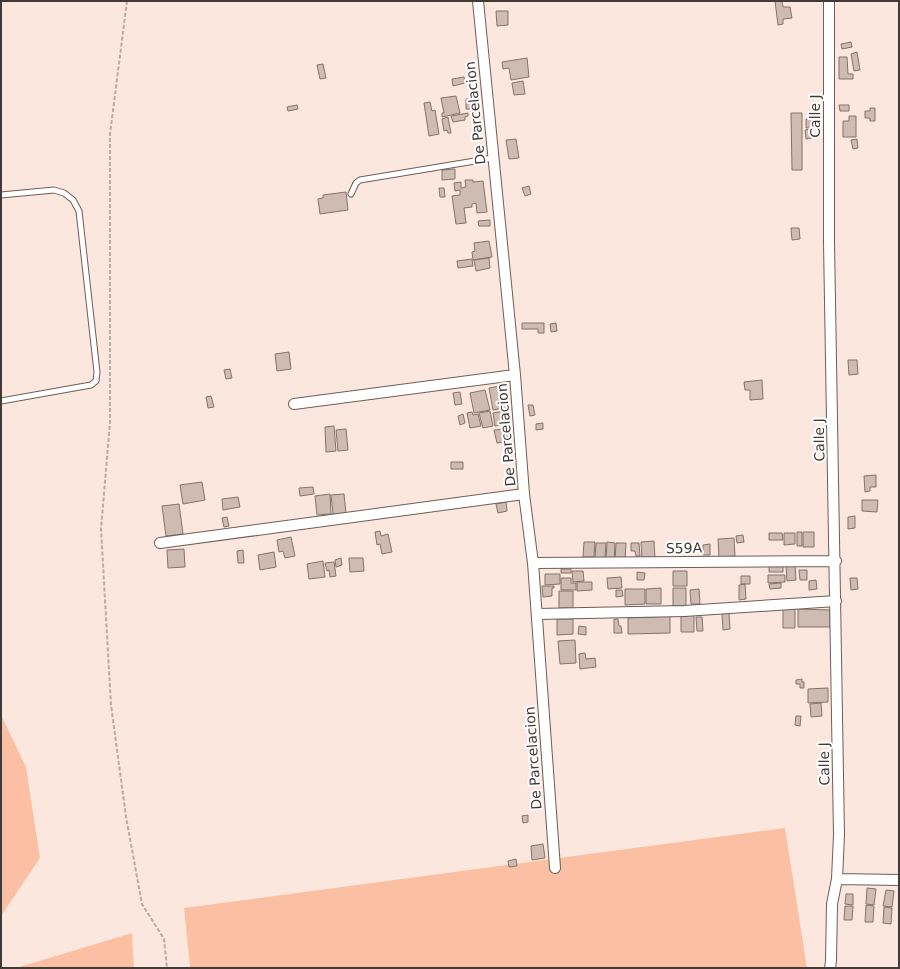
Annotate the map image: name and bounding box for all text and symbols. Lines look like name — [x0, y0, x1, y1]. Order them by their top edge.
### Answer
street label: De Parcelacion — [462, 61, 488, 165]
street label: Calle J — [807, 94, 823, 138]
street label: De Parcelacion — [494, 383, 518, 487]
street label: Calle J — [811, 418, 827, 462]
street label: S59A — [666, 540, 703, 556]
street label: De Parcelacion — [521, 706, 545, 810]
street label: Calle J — [816, 742, 832, 786]

